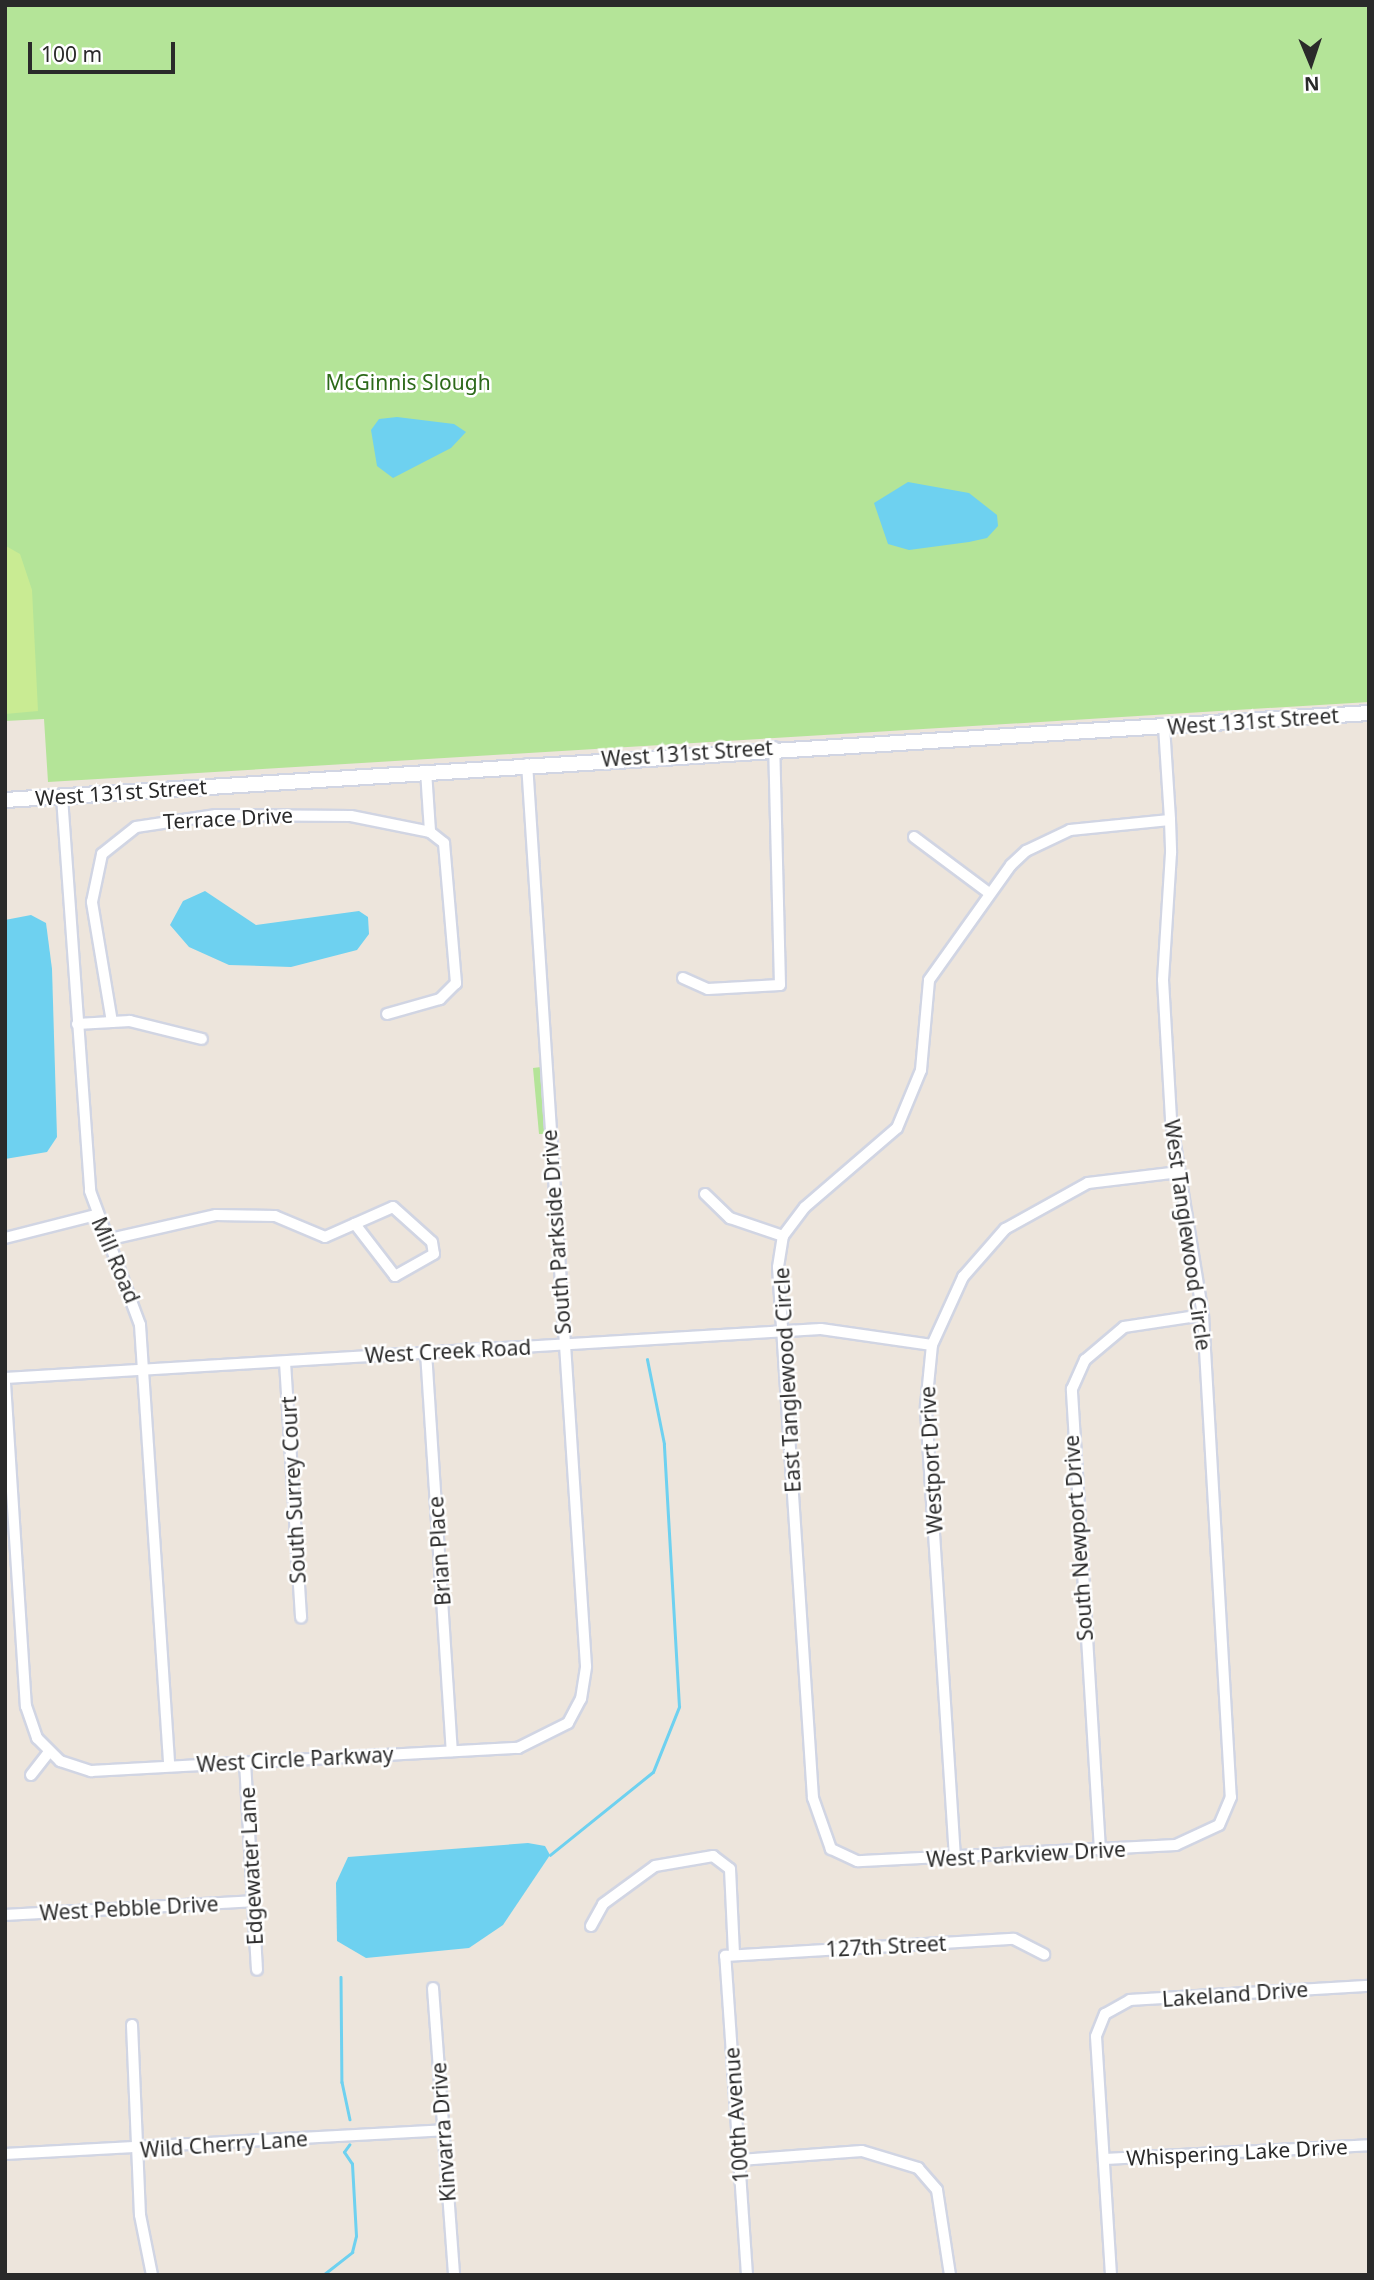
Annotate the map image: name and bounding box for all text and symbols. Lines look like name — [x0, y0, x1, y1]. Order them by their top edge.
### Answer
scale bar — [32, 28, 178, 72]
north arrow — [1276, 28, 1346, 98]
text: 100 m — [41, 40, 102, 68]
text: N — [1304, 71, 1320, 97]
park label: McGinnis Slough — [325, 369, 491, 395]
street label: West 131st Street — [1166, 702, 1340, 740]
street label: West 131st Street — [600, 734, 774, 772]
street label: West 131st Street — [34, 773, 208, 811]
street label: Terrace Drive — [162, 802, 294, 834]
street label: West Tanglewood Circle — [1159, 1118, 1217, 1352]
street label: South Parkside Drive — [536, 1129, 576, 1335]
street label: Mill Road — [87, 1213, 145, 1307]
street label: East Tanglewood Circle — [769, 1267, 805, 1493]
street label: West Creek Road — [364, 1334, 532, 1368]
street label: Westport Drive — [915, 1386, 947, 1534]
street label: South Surrey Court — [276, 1396, 310, 1584]
street label: South Newport Drive — [1058, 1434, 1098, 1642]
street label: Brian Place — [423, 1495, 455, 1607]
street label: West Circle Parkway — [196, 1741, 394, 1777]
street label: Edgewater Lane — [234, 1786, 268, 1946]
street label: West Parkview Drive — [926, 1836, 1126, 1872]
street label: West Pebble Drive — [39, 1891, 219, 1925]
street label: 127th Street — [825, 1930, 947, 1962]
street label: Lakeland Drive — [1161, 1976, 1309, 2012]
street label: 100th Avenue — [719, 2046, 753, 2184]
street label: Kinvarra Drive — [426, 2061, 460, 2203]
street label: Wild Cherry Lane — [139, 2126, 309, 2162]
street label: Whispering Lake Drive — [1126, 2134, 1348, 2170]

